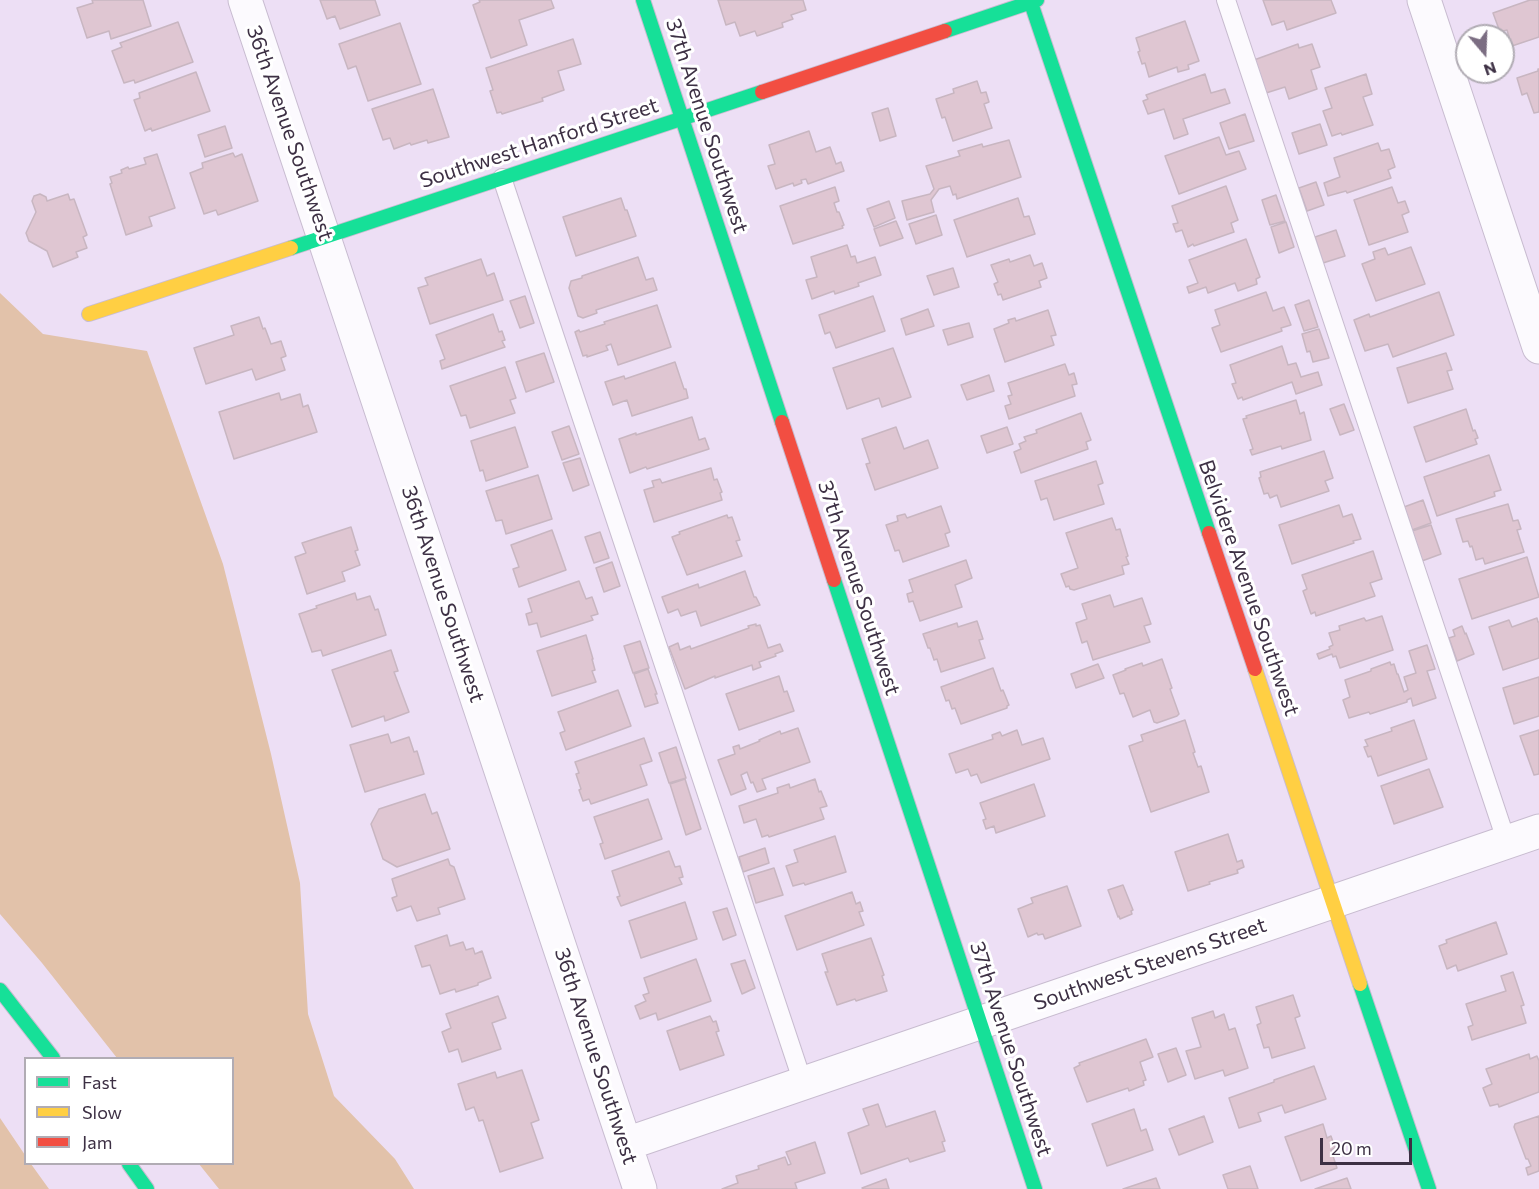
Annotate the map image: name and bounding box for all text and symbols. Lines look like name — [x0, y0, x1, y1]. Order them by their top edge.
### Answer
street label: 37th Avenue Southwest — [660, 15, 754, 237]
street label: 36th Avenue Southwest — [241, 22, 339, 244]
north arrow — [1455, 24, 1515, 84]
text: N — [1482, 59, 1499, 81]
street label: Southwest Hanford Street — [417, 93, 661, 193]
street label: Belvidere Avenue Southwest — [1193, 457, 1305, 719]
street label: 37th Avenue Southwest — [812, 477, 906, 699]
street label: 36th Avenue Southwest — [396, 483, 490, 705]
street label: Southwest Stevens Street — [1030, 912, 1270, 1016]
street label: 37th Avenue Southwest — [964, 938, 1058, 1160]
street label: 36th Avenue Southwest — [549, 945, 643, 1167]
legend — [24, 1057, 234, 1165]
text: Fast — [82, 1071, 117, 1093]
text: Slow — [82, 1101, 122, 1123]
scale bar — [1323, 1126, 1414, 1164]
text: Jam — [82, 1131, 112, 1153]
text: 20 m — [1331, 1137, 1372, 1159]

